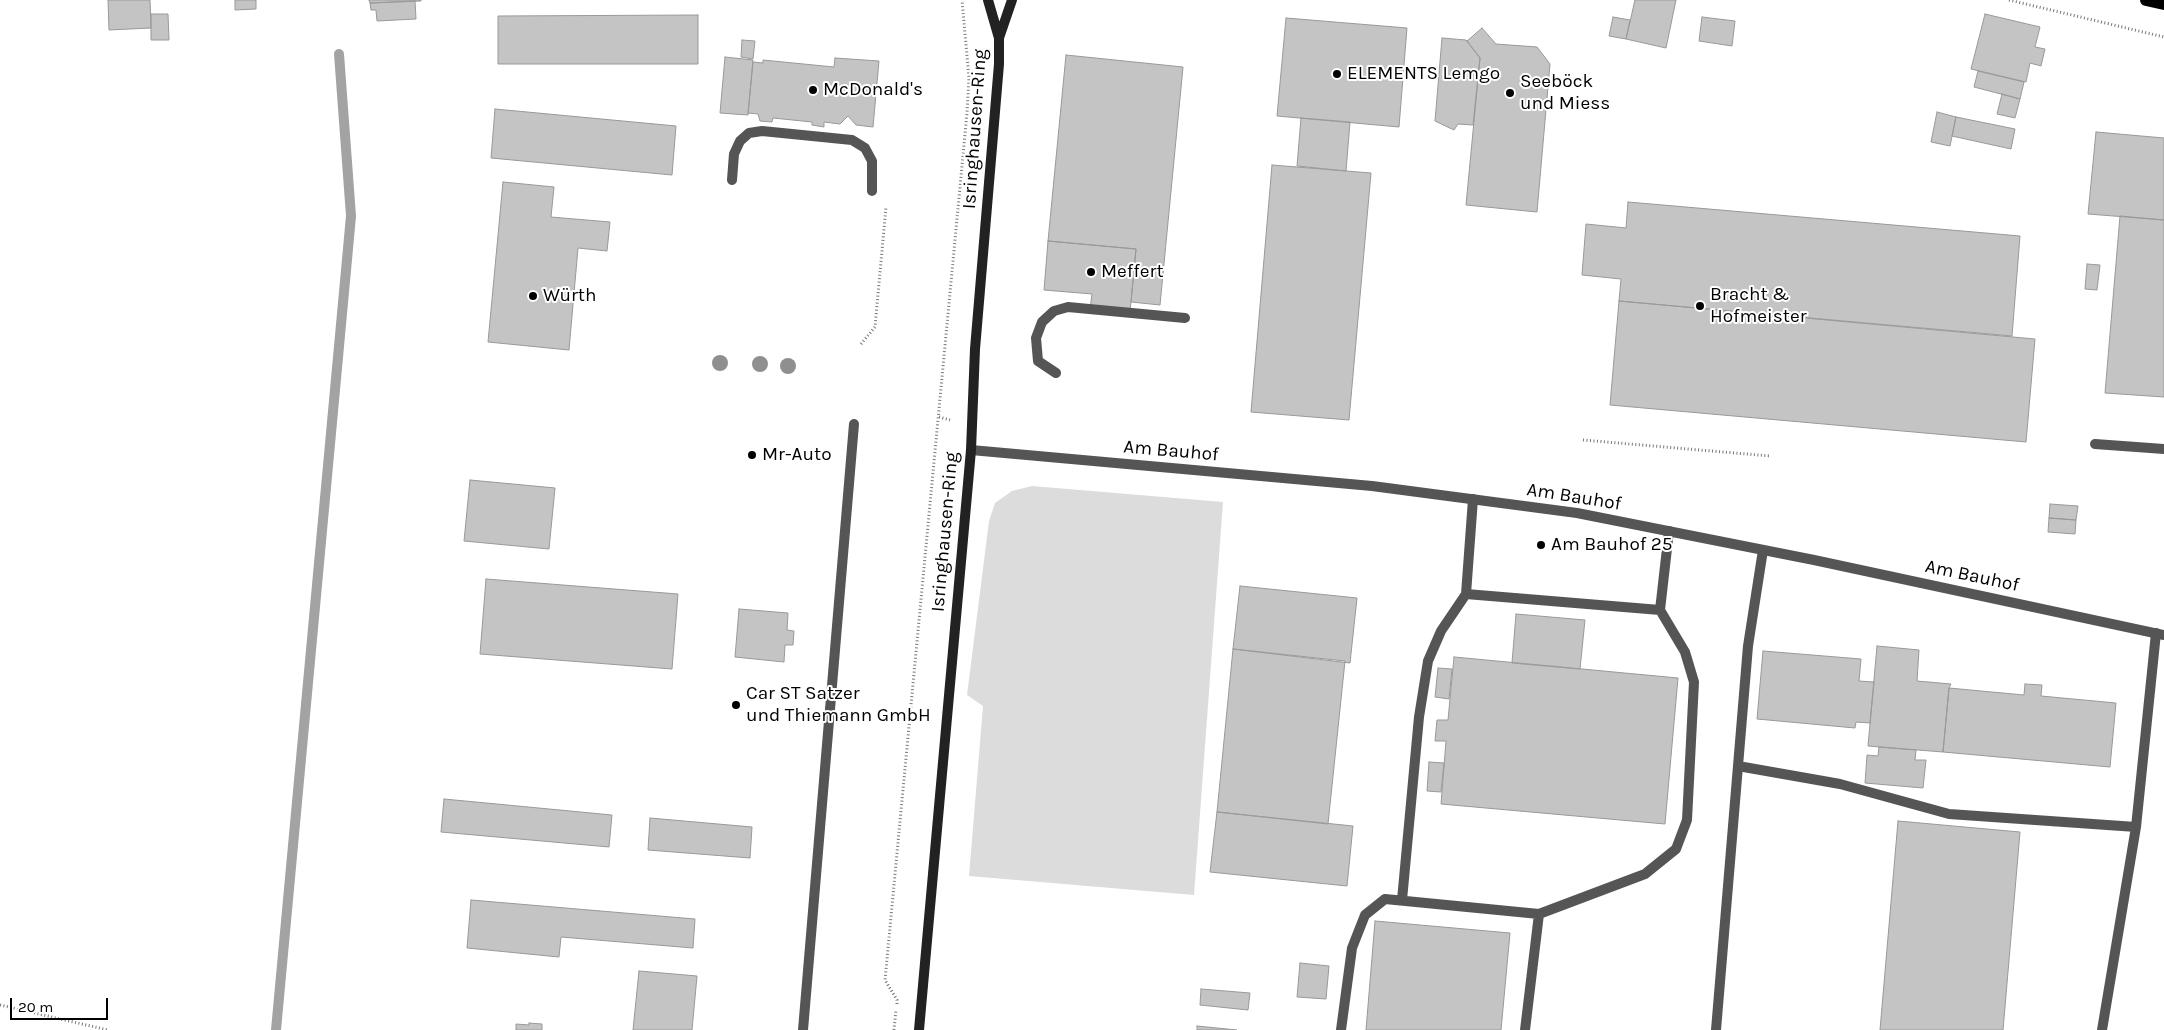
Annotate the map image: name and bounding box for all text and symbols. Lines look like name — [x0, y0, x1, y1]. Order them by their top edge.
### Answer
street label: Isringhausen-Ring — [958, 48, 992, 210]
place label: ELEMENTS Lemgo — [1347, 63, 1500, 85]
marker: ELEMENTS Lemgo — [1331, 68, 1343, 80]
place label: Seeböck und Miess — [1520, 71, 1610, 115]
place label: McDonald's — [823, 79, 923, 101]
marker: McDonald's — [807, 84, 819, 96]
marker: Seeböck und Miess — [1504, 87, 1516, 99]
place label: Meffert — [1101, 261, 1164, 283]
marker: Meffert — [1085, 266, 1097, 278]
place label: Bracht & Hofmeister — [1710, 284, 1807, 328]
place label: Würth — [543, 285, 596, 307]
marker: Würth — [527, 290, 539, 302]
marker: Bracht & Hofmeister — [1694, 300, 1706, 312]
street label: Am Bauhof — [1123, 435, 1219, 467]
place label: Mr-Auto — [762, 444, 832, 466]
marker: Mr-Auto — [746, 449, 758, 461]
street label: Isringhausen-Ring — [927, 451, 963, 613]
street label: Am Bauhof — [1525, 478, 1623, 516]
place label: Am Bauhof 25 — [1551, 534, 1673, 556]
marker: Am Bauhof 25 — [1535, 539, 1547, 551]
street label: Am Bauhof — [1923, 555, 2021, 597]
place label: Car ST Satzer und Thiemann GmbH — [746, 683, 931, 727]
marker: Car ST Satzer und Thiemann GmbH — [730, 699, 742, 711]
scale bar — [12, 988, 110, 1020]
text: 20 m — [18, 998, 53, 1016]

